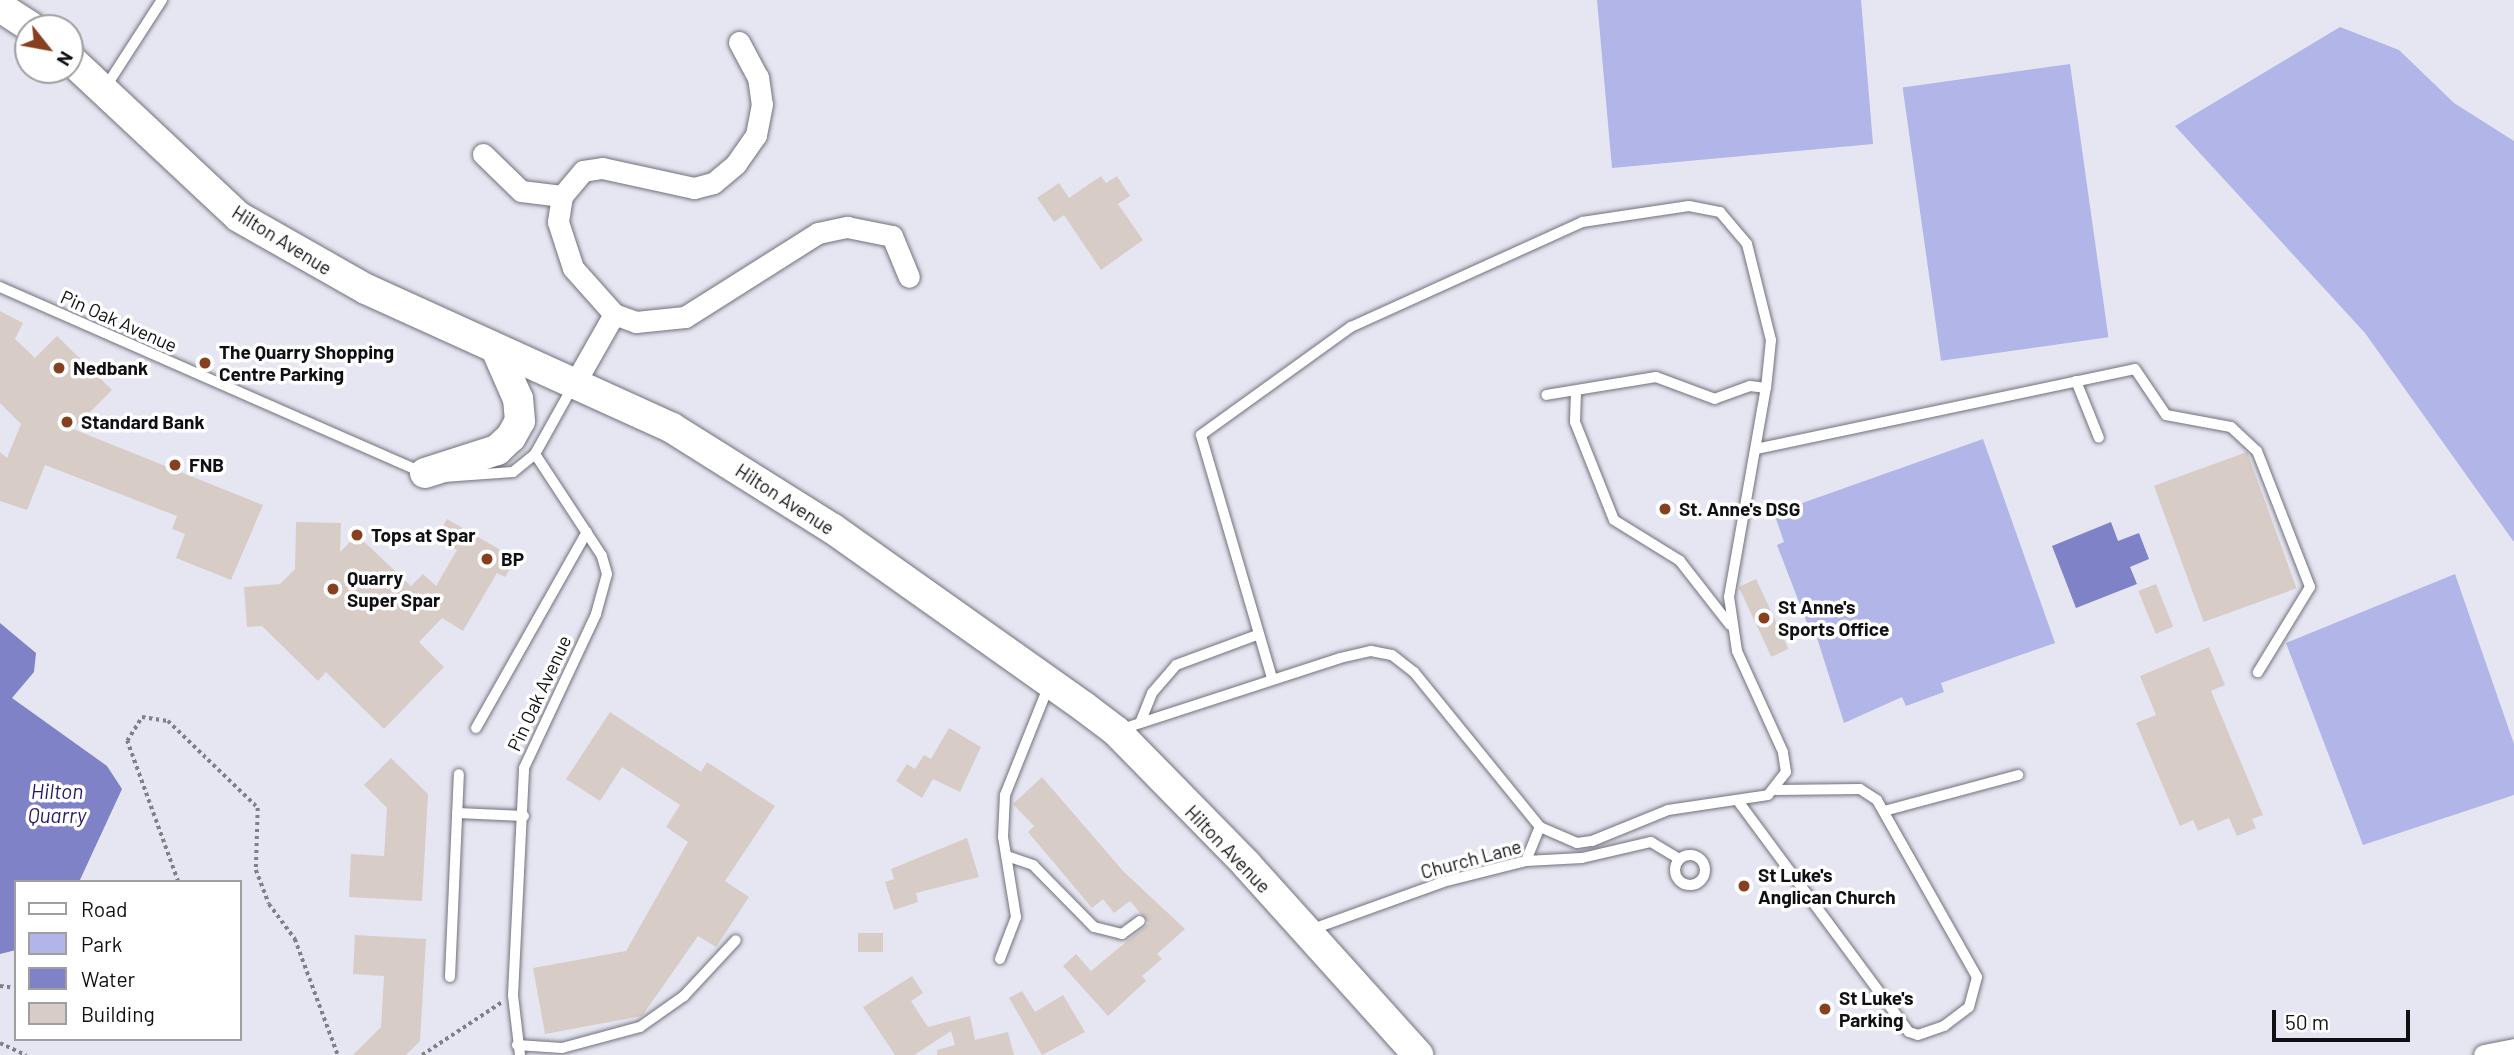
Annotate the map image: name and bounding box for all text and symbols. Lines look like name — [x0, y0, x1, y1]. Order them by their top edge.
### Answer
north arrow — [14, 14, 84, 84]
text: N — [53, 48, 79, 70]
street label: Hilton Avenue — [228, 200, 336, 280]
street label: Pin Oak Avenue — [57, 285, 181, 357]
place label: The Quarry Shopping Centre Parking — [219, 341, 394, 385]
marker: The Quarry Shopping Centre Parking — [197, 355, 213, 371]
place label: Nedbank — [73, 357, 148, 379]
marker: Nedbank — [51, 360, 67, 376]
place label: Standard Bank — [81, 411, 205, 433]
marker: Standard Bank — [59, 414, 75, 430]
place label: FNB — [189, 454, 224, 476]
marker: FNB — [167, 457, 183, 473]
street label: Hilton Avenue — [731, 459, 839, 539]
place label: St. Anne's DSG — [1679, 498, 1800, 520]
marker: St. Anne's DSG — [1657, 501, 1673, 517]
place label: Tops at Spar — [371, 524, 475, 546]
marker: Tops at Spar — [349, 527, 365, 543]
place label: BP — [501, 548, 524, 570]
marker: BP — [479, 551, 495, 567]
place label: Quarry Super Spar — [347, 567, 440, 611]
marker: Quarry Super Spar — [325, 581, 341, 597]
place label: St Anne's Sports Office — [1778, 596, 1889, 640]
marker: St Anne's Sports Office — [1756, 610, 1772, 626]
street label: Pin Oak Avenue — [502, 631, 576, 755]
water label: Hilton Quarry — [28, 778, 86, 828]
street label: Hilton Avenue — [1181, 800, 1275, 898]
street label: Church Lane — [1418, 835, 1524, 883]
place label: St Luke's Anglican Church — [1758, 864, 1896, 908]
marker: St Luke's Anglican Church — [1736, 878, 1752, 894]
legend — [14, 880, 242, 1041]
text: Road — [81, 896, 127, 921]
text: Park — [81, 931, 122, 956]
text: Water — [81, 966, 135, 991]
place label: St Luke's Parking — [1839, 987, 1914, 1031]
scale bar — [2276, 996, 2414, 1040]
text: Building — [81, 1001, 155, 1026]
marker: St Luke's Parking — [1817, 1001, 1833, 1017]
text: 50 m — [2285, 1009, 2329, 1034]

